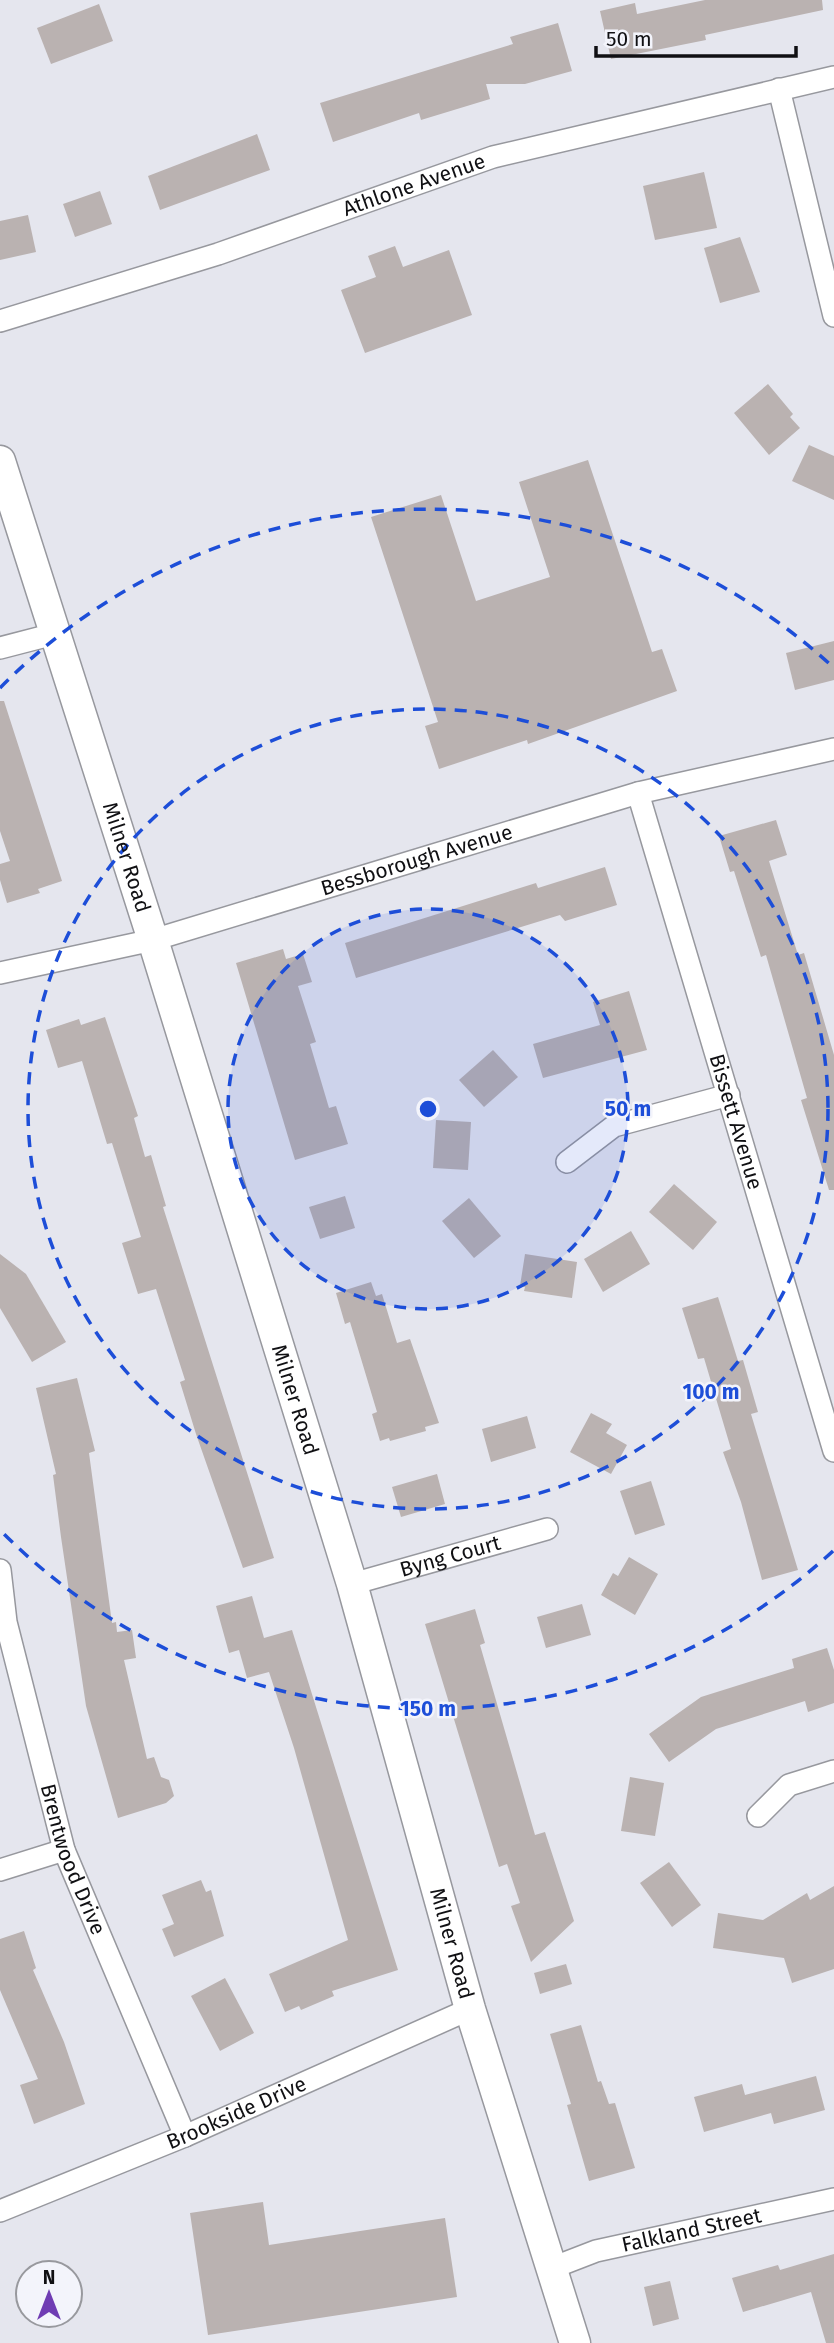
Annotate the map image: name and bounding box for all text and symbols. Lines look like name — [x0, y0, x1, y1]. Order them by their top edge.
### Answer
scale bar — [596, 14, 796, 58]
text: 50 m — [606, 26, 652, 52]
street label: Athlone Avenue — [339, 148, 489, 222]
street label: Milner Road — [97, 799, 156, 916]
street label: Bessborough Avenue — [318, 819, 516, 901]
street label: Bissett Avenue — [703, 1051, 768, 1193]
text: 50 m — [605, 1096, 651, 1122]
centre of rings — [416, 1097, 440, 1121]
street label: Milner Road — [266, 1341, 324, 1458]
text: 100 m — [682, 1379, 740, 1405]
street label: Byng Court — [397, 1530, 504, 1583]
text: 150 m — [400, 1696, 456, 1722]
street label: Brentwood Drive — [35, 1781, 111, 1939]
street label: Milner Road — [424, 1885, 480, 2002]
street label: Brookside Drive — [163, 2071, 310, 2155]
street label: Falkland Street — [619, 2202, 764, 2258]
north arrow — [14, 2259, 84, 2329]
text: N — [43, 2266, 55, 2289]

